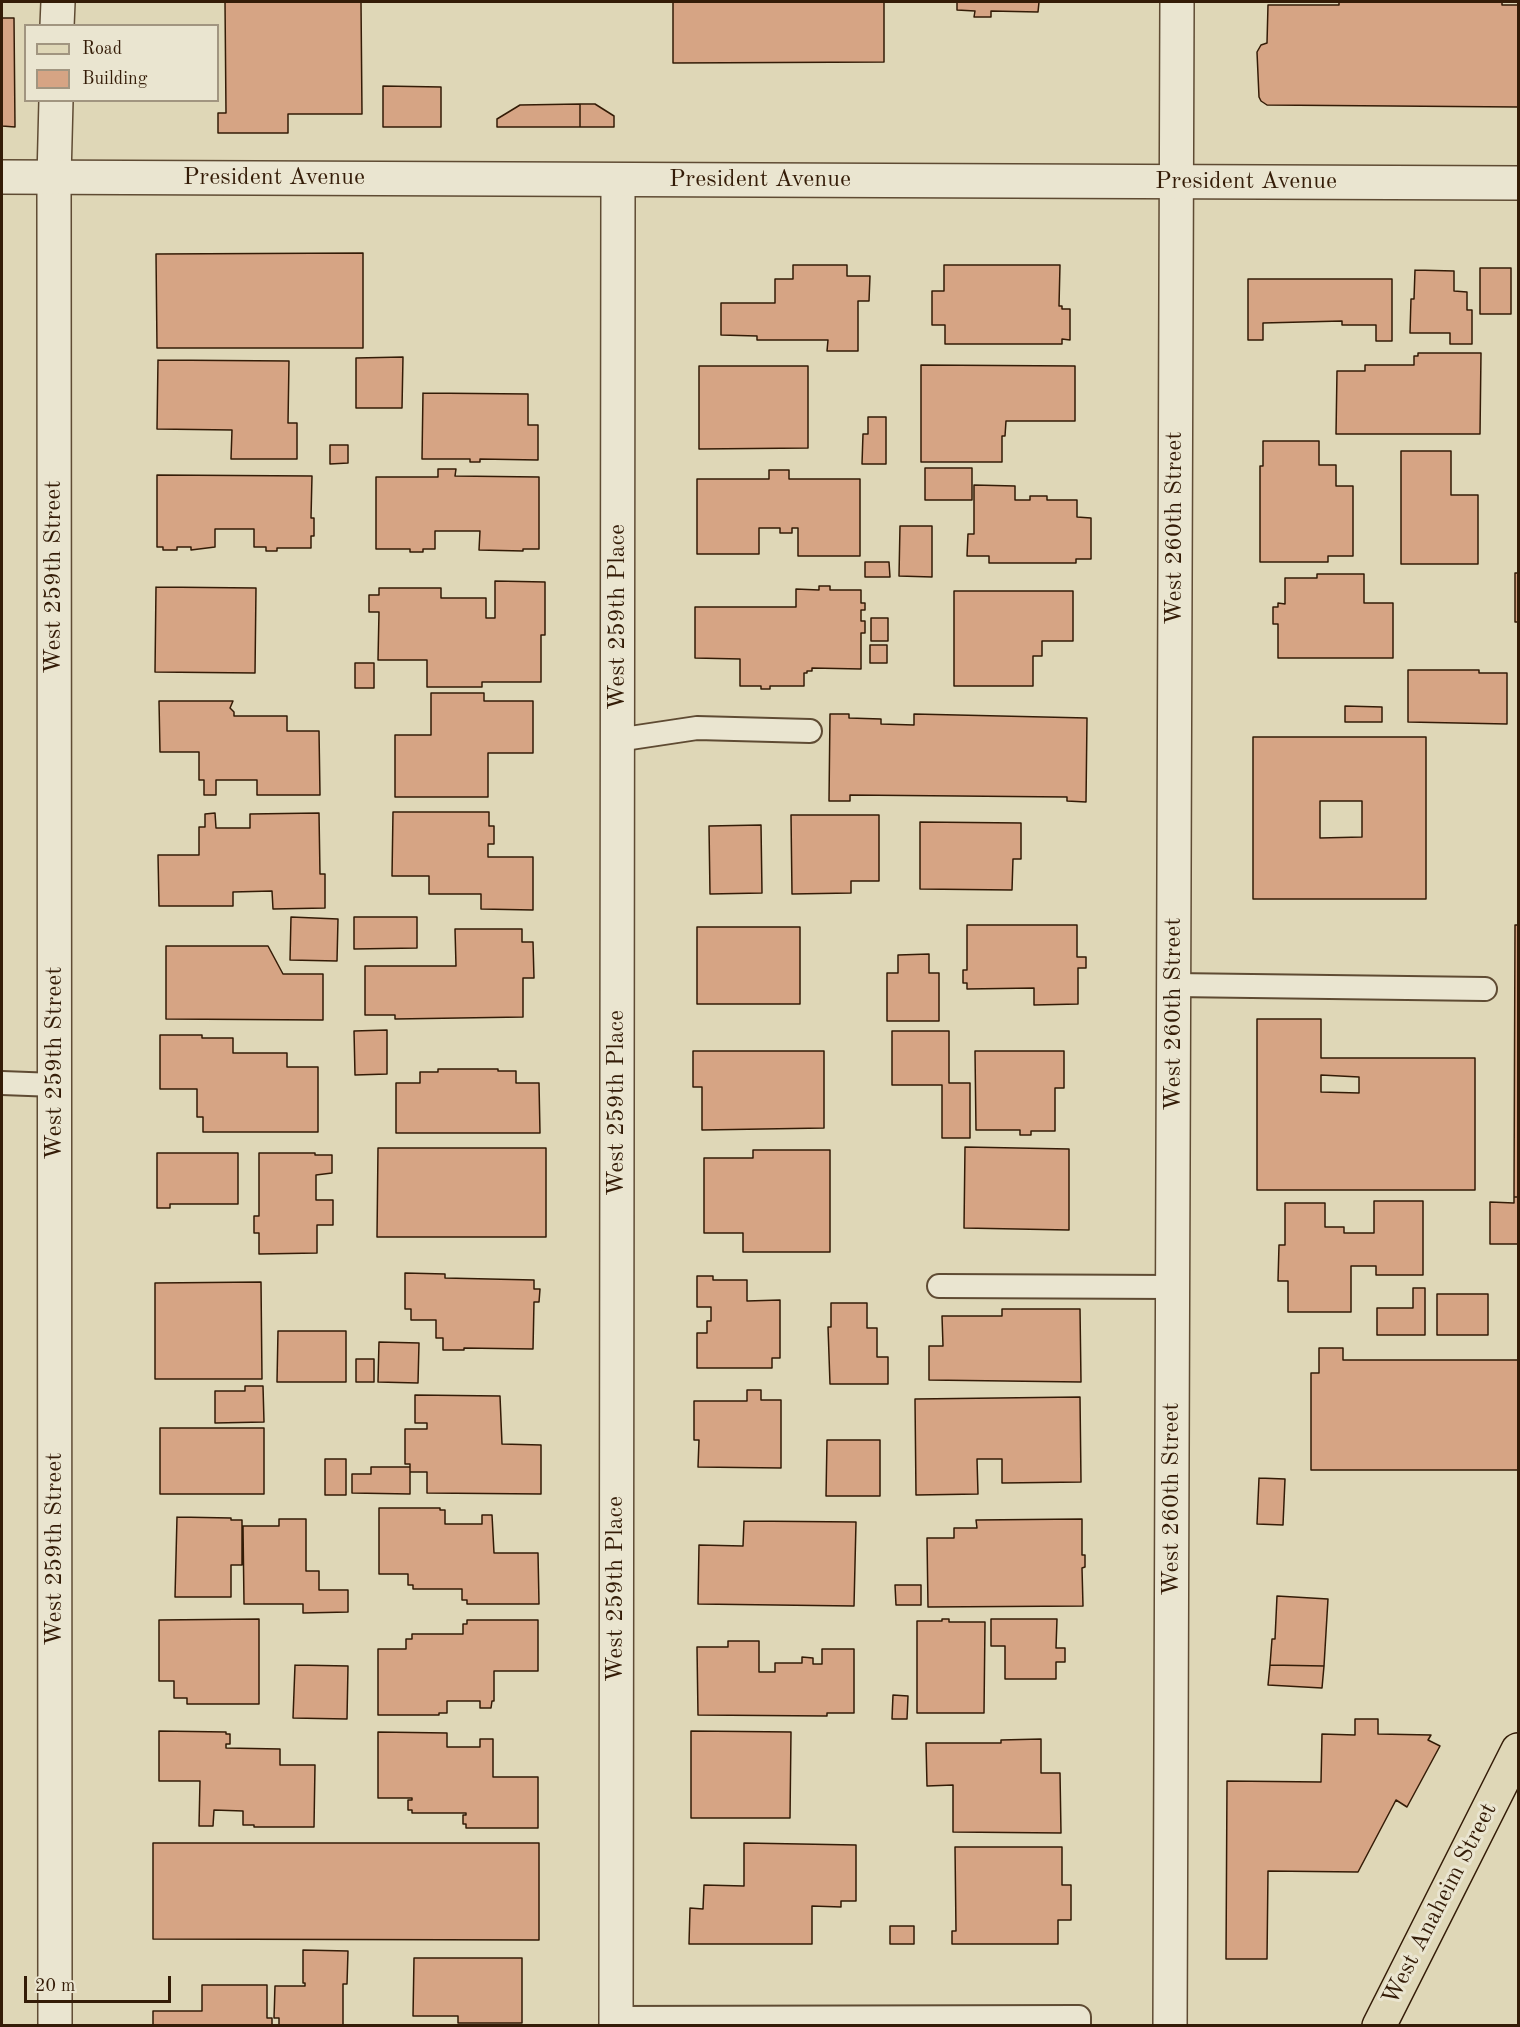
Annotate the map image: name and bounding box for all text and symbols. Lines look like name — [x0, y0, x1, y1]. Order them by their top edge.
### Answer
legend — [24, 24, 219, 102]
text: Road — [82, 40, 122, 58]
text: Building — [82, 70, 147, 88]
street label: President Avenue — [183, 164, 365, 192]
street label: President Avenue — [669, 166, 851, 194]
street label: President Avenue — [1155, 168, 1337, 196]
street label: West 260th Street — [1161, 431, 1189, 625]
street label: West 259th Street — [40, 480, 68, 674]
street label: West 259th Place — [604, 524, 632, 710]
street label: West 260th Street — [1160, 917, 1188, 1111]
street label: West 259th Street — [41, 966, 69, 1160]
street label: West 259th Place — [603, 1010, 631, 1196]
street label: West 260th Street — [1158, 1402, 1186, 1596]
street label: West 259th Street — [41, 1452, 69, 1646]
street label: West 259th Place — [602, 1496, 630, 1682]
street label: West Anaheim Street — [1377, 1798, 1503, 2010]
scale bar — [27, 1964, 174, 2002]
text: 20 m — [35, 1977, 75, 1995]

